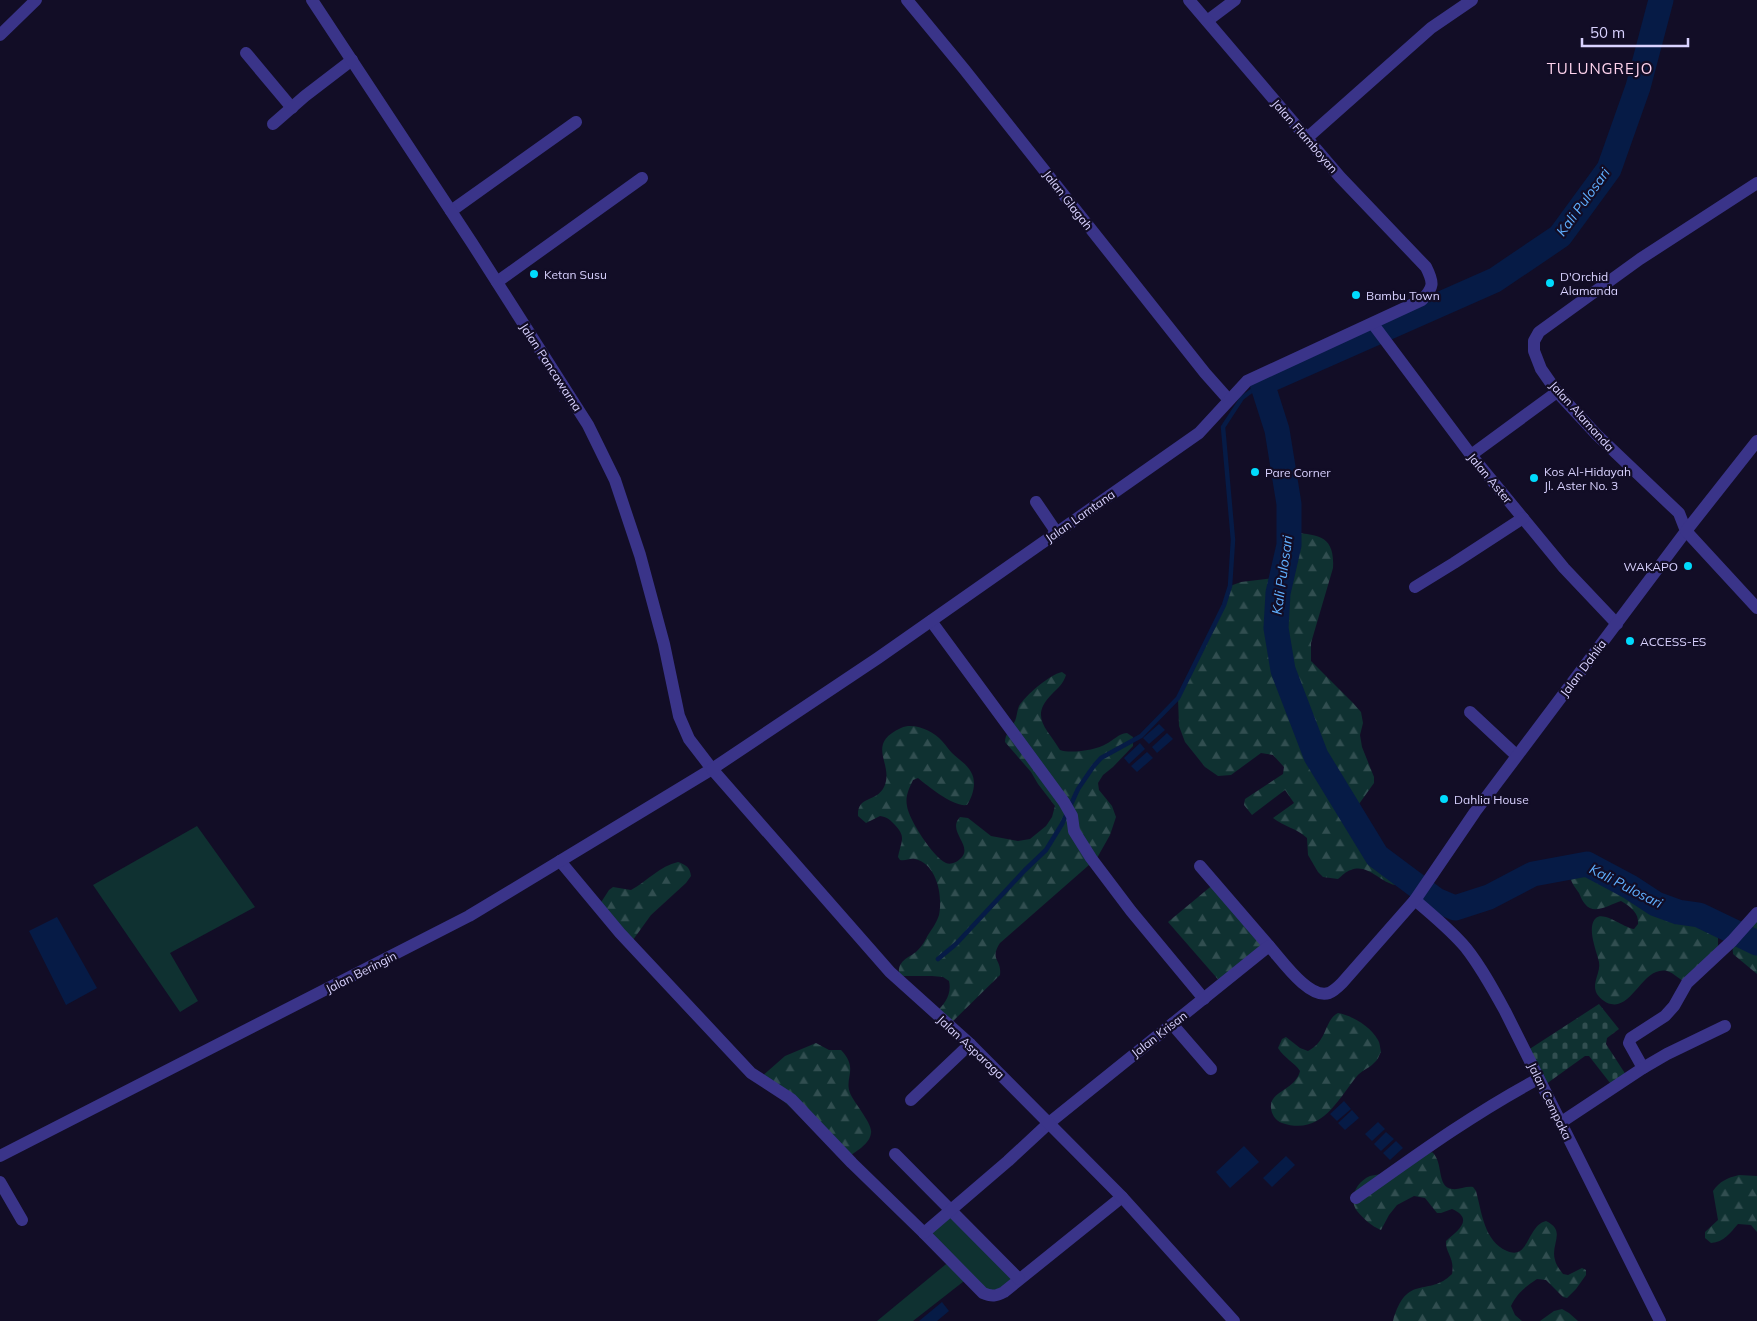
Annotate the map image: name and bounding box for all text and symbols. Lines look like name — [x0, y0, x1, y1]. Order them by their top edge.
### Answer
scale bar — [1582, 15, 1688, 47]
text: 50 m — [1590, 23, 1625, 42]
district label: TULUNGREJO — [1547, 59, 1653, 78]
street label: Jalan Flamboyan — [1269, 96, 1341, 176]
water label: Kali Pulosari — [1552, 164, 1614, 240]
street label: Jalan Glagah — [1040, 167, 1096, 233]
place label: Ketan Susu — [544, 267, 607, 282]
marker: Ketan Susu — [528, 268, 540, 280]
place label: D'Orchid Alamanda — [1560, 269, 1618, 298]
marker: D'Orchid Alamanda — [1544, 277, 1556, 289]
place label: Bambu Town — [1366, 288, 1440, 303]
marker: Bambu Town — [1350, 289, 1362, 301]
street label: Jalan Pancawarna — [517, 320, 585, 414]
street label: Jalan Alamanda — [1547, 378, 1617, 454]
street label: Jalan Aster — [1465, 450, 1516, 507]
place label: Kos Al-Hidayah Jl. Aster No. 3 — [1544, 464, 1631, 493]
place label: Pare Corner — [1265, 465, 1331, 480]
marker: Pare Corner — [1249, 466, 1261, 478]
marker: Kos Al-Hidayah Jl. Aster No. 3 — [1528, 472, 1540, 484]
street label: Jalan Lamtana — [1042, 487, 1118, 545]
water label: Kali Pulosari — [1268, 534, 1297, 616]
place label: WAKAPO — [1623, 559, 1678, 574]
marker: WAKAPO — [1682, 560, 1694, 572]
place label: ACCESS-ES — [1640, 634, 1706, 649]
marker: ACCESS-ES — [1624, 635, 1636, 647]
street label: Jalan Dahlia — [1557, 637, 1609, 699]
place label: Dahlia House — [1454, 792, 1529, 807]
marker: Dahlia House — [1438, 793, 1450, 805]
water label: Kali Pulosari — [1586, 860, 1666, 912]
street label: Jalan Beringin — [323, 948, 399, 996]
street label: Jalan Krisan — [1128, 1008, 1190, 1060]
street label: Jalan Asparaga — [934, 1012, 1008, 1082]
street label: Jalan Cempaka — [1525, 1060, 1575, 1142]

